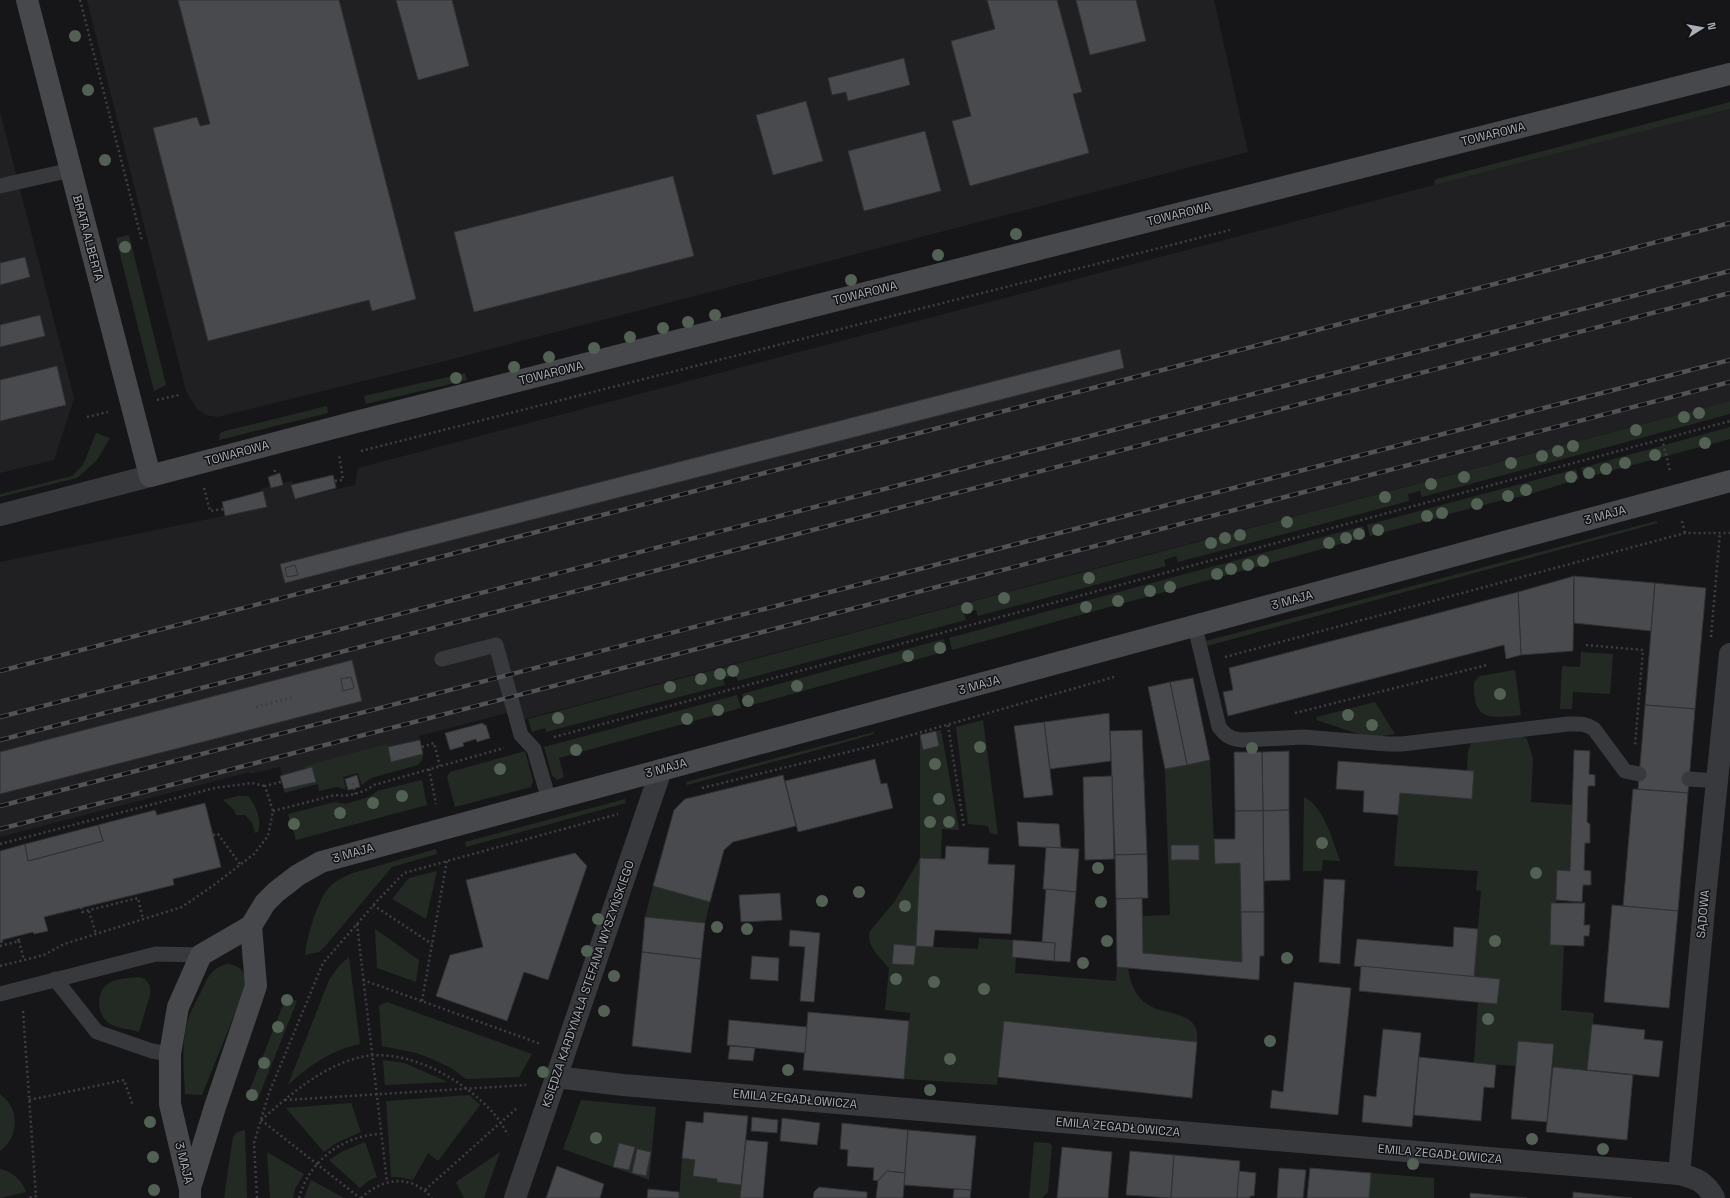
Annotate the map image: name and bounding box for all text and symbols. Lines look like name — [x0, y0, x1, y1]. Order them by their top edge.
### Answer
north arrow — [1682, 8, 1722, 48]
text: N — [1704, 21, 1719, 31]
street label: TOWAROWA — [1459, 118, 1527, 150]
street label: BRATA ALBERTA — [69, 193, 107, 283]
street label: TOWAROWA — [1145, 198, 1213, 230]
street label: TOWAROWA — [831, 277, 899, 309]
street label: TOWAROWA — [517, 357, 585, 389]
street label: TOWAROWA — [203, 437, 271, 469]
street label: 3 MAJA — [1582, 502, 1628, 528]
street label: 3 MAJA — [1269, 587, 1315, 613]
street label: 3 MAJA — [956, 672, 1002, 698]
street label: 3 MAJA — [643, 755, 689, 781]
street label: 3 MAJA — [330, 839, 376, 867]
street label: KSIĘDZA KARDYNAŁA STEFANA WYSZYŃSKIEGO — [538, 858, 638, 1110]
street label: SĄDOWA — [1693, 889, 1713, 939]
street label: EMILA ZEGADŁOWICZA — [732, 1086, 858, 1112]
street label: EMILA ZEGADŁOWICZA — [1055, 1114, 1181, 1140]
street label: 3 MAJA — [171, 1140, 197, 1186]
street label: EMILA ZEGADŁOWICZA — [1377, 1141, 1503, 1167]

